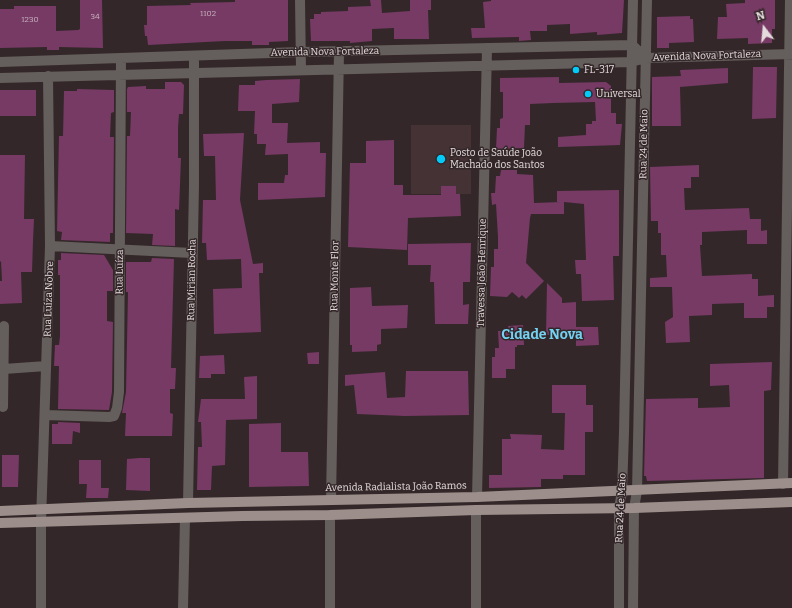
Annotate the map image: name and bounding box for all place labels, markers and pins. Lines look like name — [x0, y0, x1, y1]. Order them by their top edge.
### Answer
place label: FL-317 — [584, 64, 614, 76]
marker: FL-317 — [571, 65, 581, 75]
place label: Universal — [596, 88, 641, 100]
marker: Universal — [583, 89, 593, 99]
place label: Posto de Saúde João Machado dos Santos — [450, 147, 545, 170]
marker: Posto de Saúde João Machado dos Santos — [435, 153, 447, 165]

